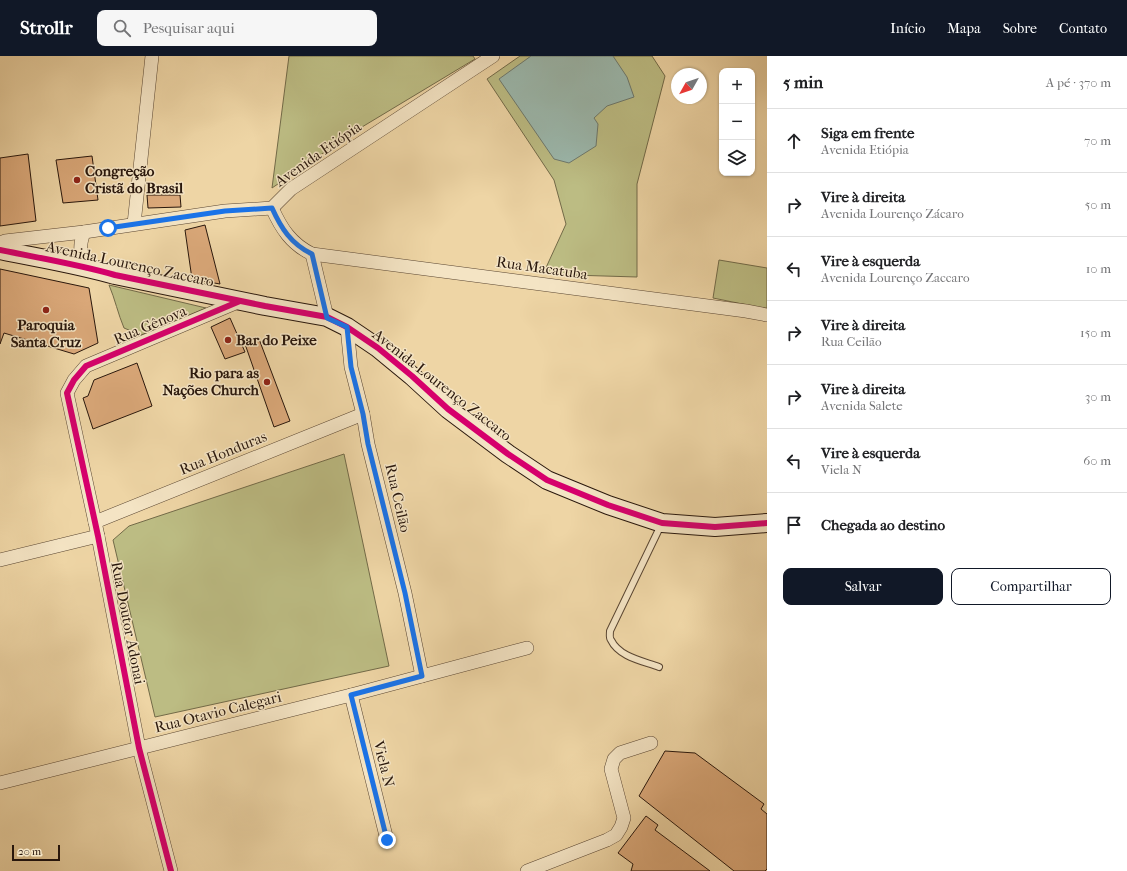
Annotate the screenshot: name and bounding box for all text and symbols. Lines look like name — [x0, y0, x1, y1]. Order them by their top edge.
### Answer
search box — [97, 10, 377, 46]
text: Strollr — [20, 17, 73, 39]
icon: search — [111, 17, 133, 39]
text: Pesquisar aqui — [143, 19, 235, 37]
text: Início — [890, 20, 925, 37]
text: Mapa — [947, 20, 981, 37]
text: Sobre — [1003, 20, 1037, 37]
text: Contato — [1059, 20, 1107, 37]
north arrow — [671, 68, 707, 104]
map controls — [719, 68, 755, 176]
button: + — [719, 68, 755, 104]
text: 5 min — [783, 72, 823, 92]
text: A pé · 370 m — [1046, 75, 1111, 90]
button: − — [719, 104, 755, 140]
street label: Avenida Etiópia — [271, 117, 366, 191]
text: Siga em frente — [821, 124, 914, 142]
icon: ahead — [783, 130, 805, 152]
text: 70 m — [1084, 133, 1111, 148]
button: layers — [719, 140, 755, 176]
text: Avenida Etiópia — [821, 142, 909, 157]
place label: Congreção Cristã do Brasil — [85, 162, 184, 197]
marker: Congreção Cristã do Brasil — [72, 175, 82, 185]
text: Vire à direita — [821, 188, 905, 206]
icon: right — [783, 194, 805, 216]
text: 50 m — [1085, 197, 1111, 212]
text: Avenida Lourenço Zácaro — [821, 206, 964, 221]
route start — [99, 219, 117, 237]
street label: Avenida Lourenço Zaccaro — [43, 237, 216, 291]
text: Vire à esquerda — [821, 252, 920, 270]
street label: Rua Macatuba — [495, 253, 590, 283]
icon: left — [783, 258, 805, 280]
text: 10 m — [1086, 261, 1111, 276]
text: Avenida Lourenço Zaccaro — [821, 270, 970, 285]
street label: Rua Gênova — [111, 301, 190, 348]
marker: Paroquia Santa Cruz — [41, 305, 51, 315]
place label: Paroquia Santa Cruz — [11, 316, 82, 351]
text: Vire à direita — [821, 316, 905, 334]
icon: right — [783, 322, 805, 344]
street label: Avenida Lourenço Zaccaro — [368, 325, 515, 445]
text: 150 m — [1080, 325, 1111, 340]
place label: Bar do Peixe — [236, 331, 317, 349]
text: Rua Ceilão — [821, 334, 882, 349]
marker: Bar do Peixe — [223, 335, 233, 345]
place label: Rio para as Nações Church — [163, 364, 260, 400]
marker: Rio para as Nações Church — [262, 377, 272, 387]
text: Vire à direita — [821, 380, 905, 398]
icon: right — [783, 386, 805, 408]
text: 30 m — [1085, 389, 1111, 404]
text: Avenida Salete — [821, 398, 903, 413]
street label: Rua Honduras — [177, 427, 270, 479]
text: Vire à esquerda — [821, 444, 920, 462]
icon: left — [783, 450, 805, 472]
text: 60 m — [1083, 453, 1111, 468]
street label: Rua Ceilão — [381, 462, 415, 534]
text: Viela N — [821, 462, 862, 477]
icon: arrive — [783, 514, 805, 536]
text: Chegada ao destino — [821, 516, 945, 534]
street label: Rua Doutor Adonai — [107, 560, 149, 686]
button: Salvar — [783, 568, 943, 605]
button: Compartilhar — [951, 568, 1111, 605]
street label: Rua Otavio Calegari — [153, 687, 284, 736]
street label: Viela N — [369, 738, 399, 790]
route end — [378, 831, 396, 849]
scale bar — [12, 843, 60, 862]
text: 20 m — [18, 845, 41, 858]

